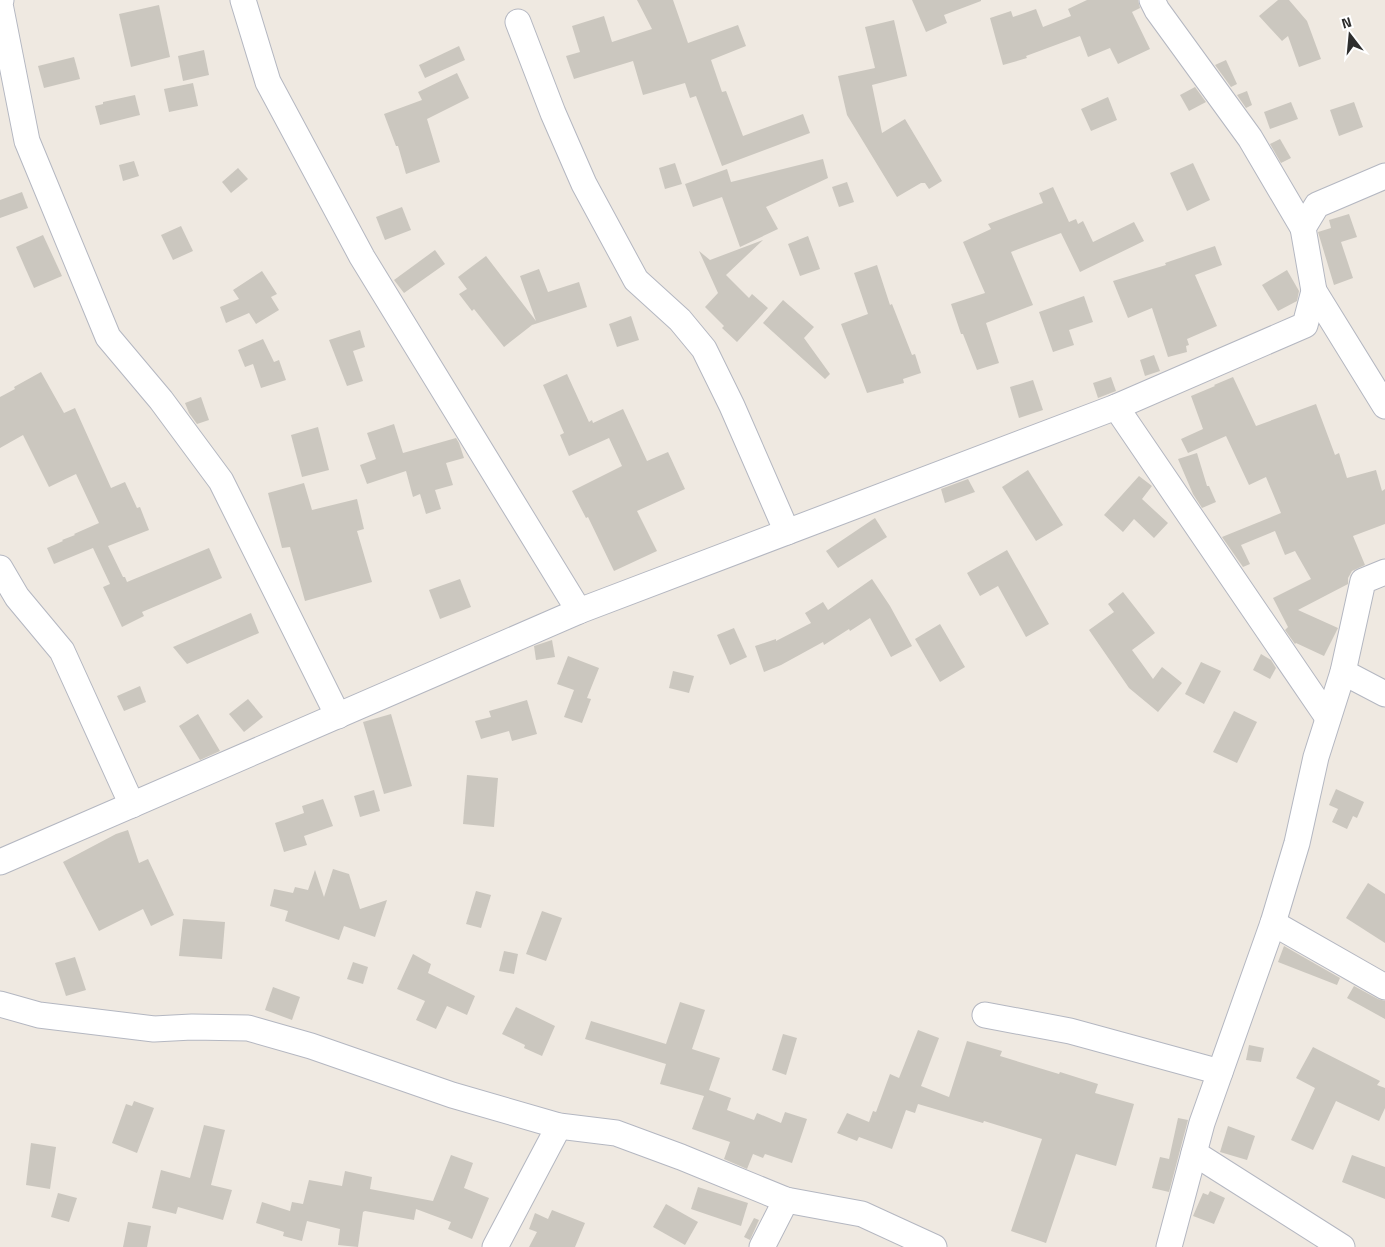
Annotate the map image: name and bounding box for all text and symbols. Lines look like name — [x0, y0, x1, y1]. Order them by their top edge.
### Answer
north arrow — [1325, 10, 1375, 60]
text: N — [1339, 11, 1354, 33]

